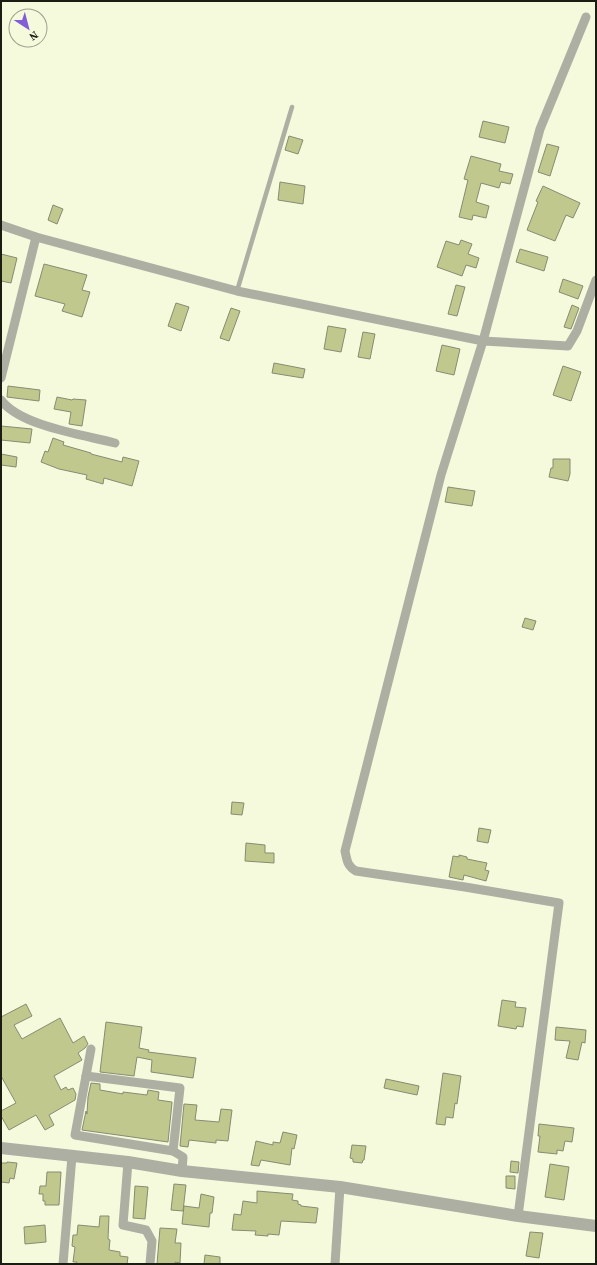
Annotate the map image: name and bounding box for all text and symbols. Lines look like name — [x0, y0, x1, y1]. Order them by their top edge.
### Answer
north arrow — [8, 8, 48, 48]
text: N — [26, 27, 41, 44]

